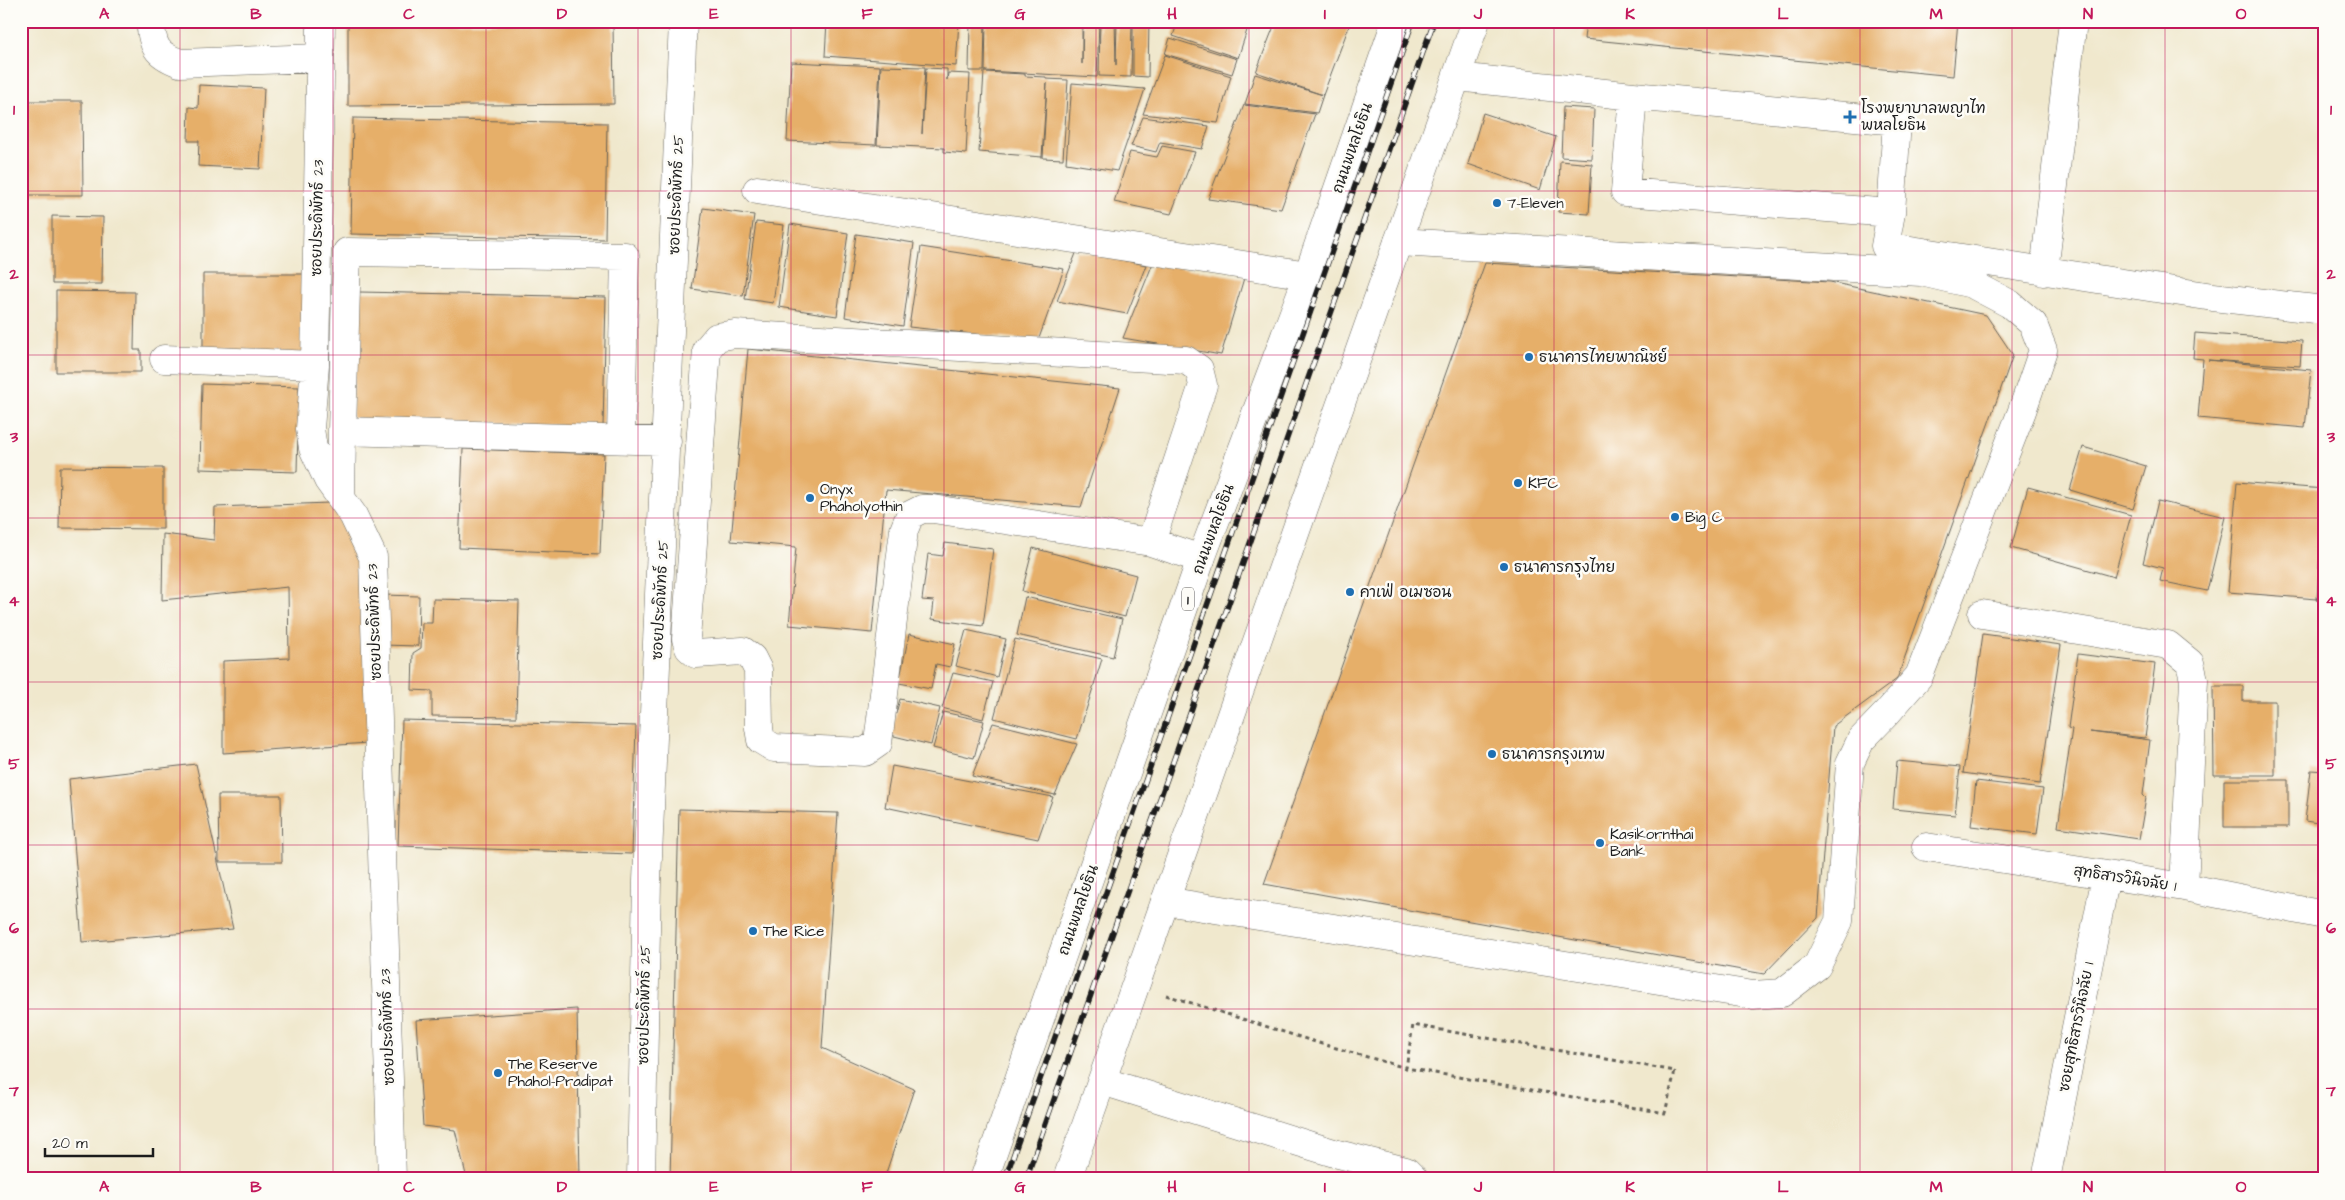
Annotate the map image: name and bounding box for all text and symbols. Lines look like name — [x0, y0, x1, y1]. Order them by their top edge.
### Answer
text: A — [99, 3, 110, 25]
text: B — [250, 3, 262, 25]
text: C — [403, 3, 415, 25]
text: D — [557, 3, 568, 25]
text: E — [709, 3, 719, 25]
text: F — [861, 3, 873, 25]
text: G — [1014, 3, 1026, 25]
text: H — [1167, 3, 1177, 25]
text: I — [1324, 3, 1326, 25]
text: J — [1473, 3, 1483, 25]
text: K — [1625, 3, 1635, 25]
text: L — [1777, 3, 1789, 25]
text: M — [1929, 3, 1943, 25]
text: N — [2083, 3, 2093, 25]
text: O — [2236, 3, 2247, 25]
place label: โรงพยาบาลพญาไท พหลโยธิน — [1861, 98, 1986, 136]
text: 1 — [13, 99, 16, 121]
text: 1 — [2330, 99, 2333, 121]
street label: ถนนพหลโยธิน — [1327, 100, 1378, 196]
marker: โรงพยาบาลพญาไท พหลโยธิน — [1843, 110, 1857, 124]
street label: ซอยประดิพัทธ์ 25 — [664, 134, 689, 255]
street label: ซอยประดิพัทธ์ 23 — [306, 159, 329, 277]
place label: 7-Eleven — [1507, 193, 1564, 214]
marker: 7-Eleven — [1491, 197, 1503, 209]
text: 2 — [8, 263, 19, 285]
text: 2 — [2325, 263, 2336, 285]
place label: ธนาคารไทยพาณิชย์ — [1539, 347, 1667, 368]
marker: ธนาคารไทยพาณิชย์ — [1523, 351, 1535, 363]
text: 3 — [9, 426, 19, 448]
text: 3 — [2326, 426, 2336, 448]
place label: KFC — [1528, 473, 1558, 494]
marker: KFC — [1512, 477, 1524, 489]
place label: Onyx Phaholyothin — [820, 479, 903, 518]
street label: ถนนพหลโยธิน — [1187, 481, 1240, 577]
marker: Onyx Phaholyothin — [804, 492, 816, 504]
place label: Big C — [1685, 507, 1723, 529]
marker: Big C — [1669, 511, 1681, 523]
street label: ซอยประดิพัทธ์ 25 — [647, 539, 674, 660]
place label: ธนาคารกรุงไทย — [1514, 557, 1615, 578]
marker: ธนาคารกรุงไทย — [1498, 561, 1510, 573]
street label: ซอยประดิพัทธ์ 23 — [362, 563, 387, 681]
place label: คาเฟ่ อเมซอน — [1360, 582, 1451, 603]
marker: คาเฟ่ อเมซอน — [1344, 586, 1356, 598]
road number: 1 — [1182, 588, 1194, 610]
text: 4 — [9, 590, 20, 612]
text: 4 — [2326, 590, 2337, 612]
place label: ธนาคารกรุงเทพ — [1502, 744, 1605, 765]
marker: ธนาคารกรุงเทพ — [1486, 748, 1498, 760]
text: 5 — [8, 753, 20, 775]
text: 5 — [2325, 753, 2337, 775]
place label: Kasikornthai Bank — [1610, 824, 1694, 862]
marker: Kasikornthai Bank — [1594, 837, 1606, 849]
street label: สุทธิสารวินิจฉัย 1 — [2072, 860, 2178, 897]
street label: ถนนพหลโยธิน — [1053, 862, 1104, 958]
text: 6 — [9, 917, 19, 939]
text: 6 — [2326, 917, 2336, 939]
place label: The Rice — [763, 921, 824, 942]
marker: The Rice — [747, 925, 759, 937]
street label: ซอยประดิพัทธ์ 25 — [633, 945, 656, 1065]
street label: ซอยสุทธิสารวินิจฉัย 1 — [2054, 960, 2099, 1094]
street label: ซอยประดิพัทธ์ 23 — [375, 968, 400, 1086]
place label: The Reserve Phahol-Pradipat — [508, 1054, 613, 1092]
marker: The Reserve Phahol-Pradipat — [492, 1067, 504, 1079]
text: 7 — [8, 1080, 19, 1102]
text: 7 — [2325, 1080, 2336, 1102]
scale bar — [45, 1125, 152, 1157]
text: 20 m — [52, 1133, 88, 1154]
text: A — [99, 1176, 110, 1198]
text: B — [250, 1176, 262, 1198]
text: C — [403, 1176, 415, 1198]
text: D — [557, 1176, 568, 1198]
text: E — [709, 1176, 719, 1198]
text: F — [861, 1176, 873, 1198]
text: G — [1014, 1176, 1026, 1198]
text: H — [1167, 1176, 1177, 1198]
text: I — [1324, 1176, 1326, 1198]
text: J — [1473, 1176, 1483, 1198]
text: K — [1625, 1176, 1635, 1198]
text: L — [1777, 1176, 1789, 1198]
text: M — [1929, 1176, 1943, 1198]
text: N — [2083, 1176, 2093, 1198]
text: O — [2236, 1176, 2247, 1198]

